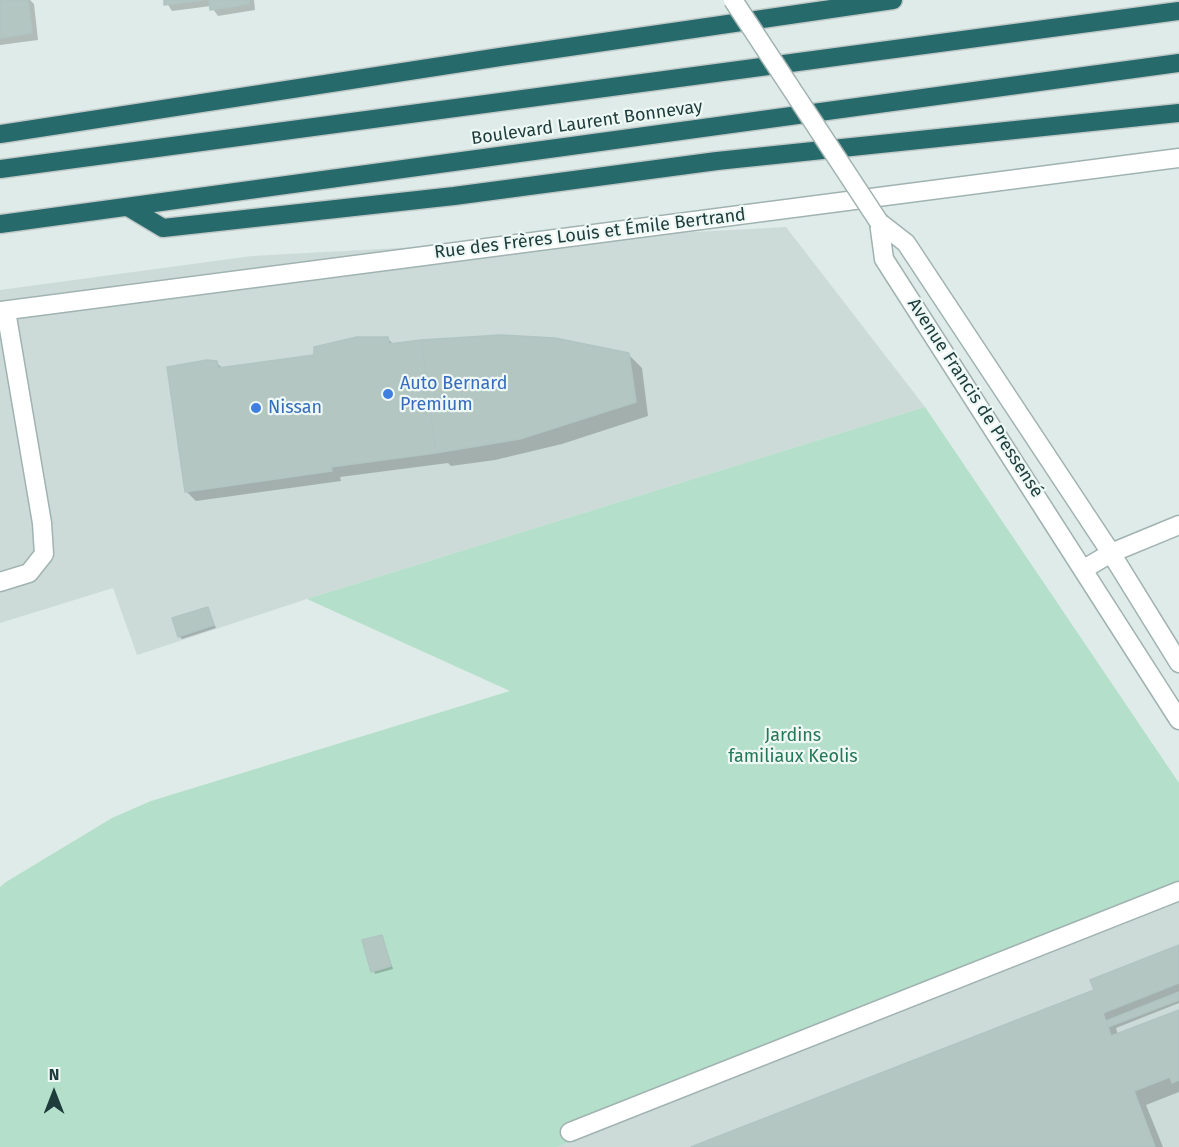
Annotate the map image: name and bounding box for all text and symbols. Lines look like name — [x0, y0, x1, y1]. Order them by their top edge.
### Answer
street label: Boulevard Laurent Bonnevay — [470, 96, 704, 150]
street label: Rue des Frères Louis et Émile Bertrand — [433, 204, 747, 264]
street label: Avenue Francis de Pressensé — [902, 294, 1048, 502]
place label: Auto Bernard Premium — [400, 373, 508, 416]
marker: Auto Bernard Premium — [381, 387, 395, 401]
place label: Nissan — [268, 397, 322, 419]
marker: Nissan — [249, 401, 263, 415]
park label: Jardins familiaux Keolis — [728, 725, 858, 768]
north arrow — [24, 1063, 84, 1123]
text: N — [49, 1065, 59, 1084]

